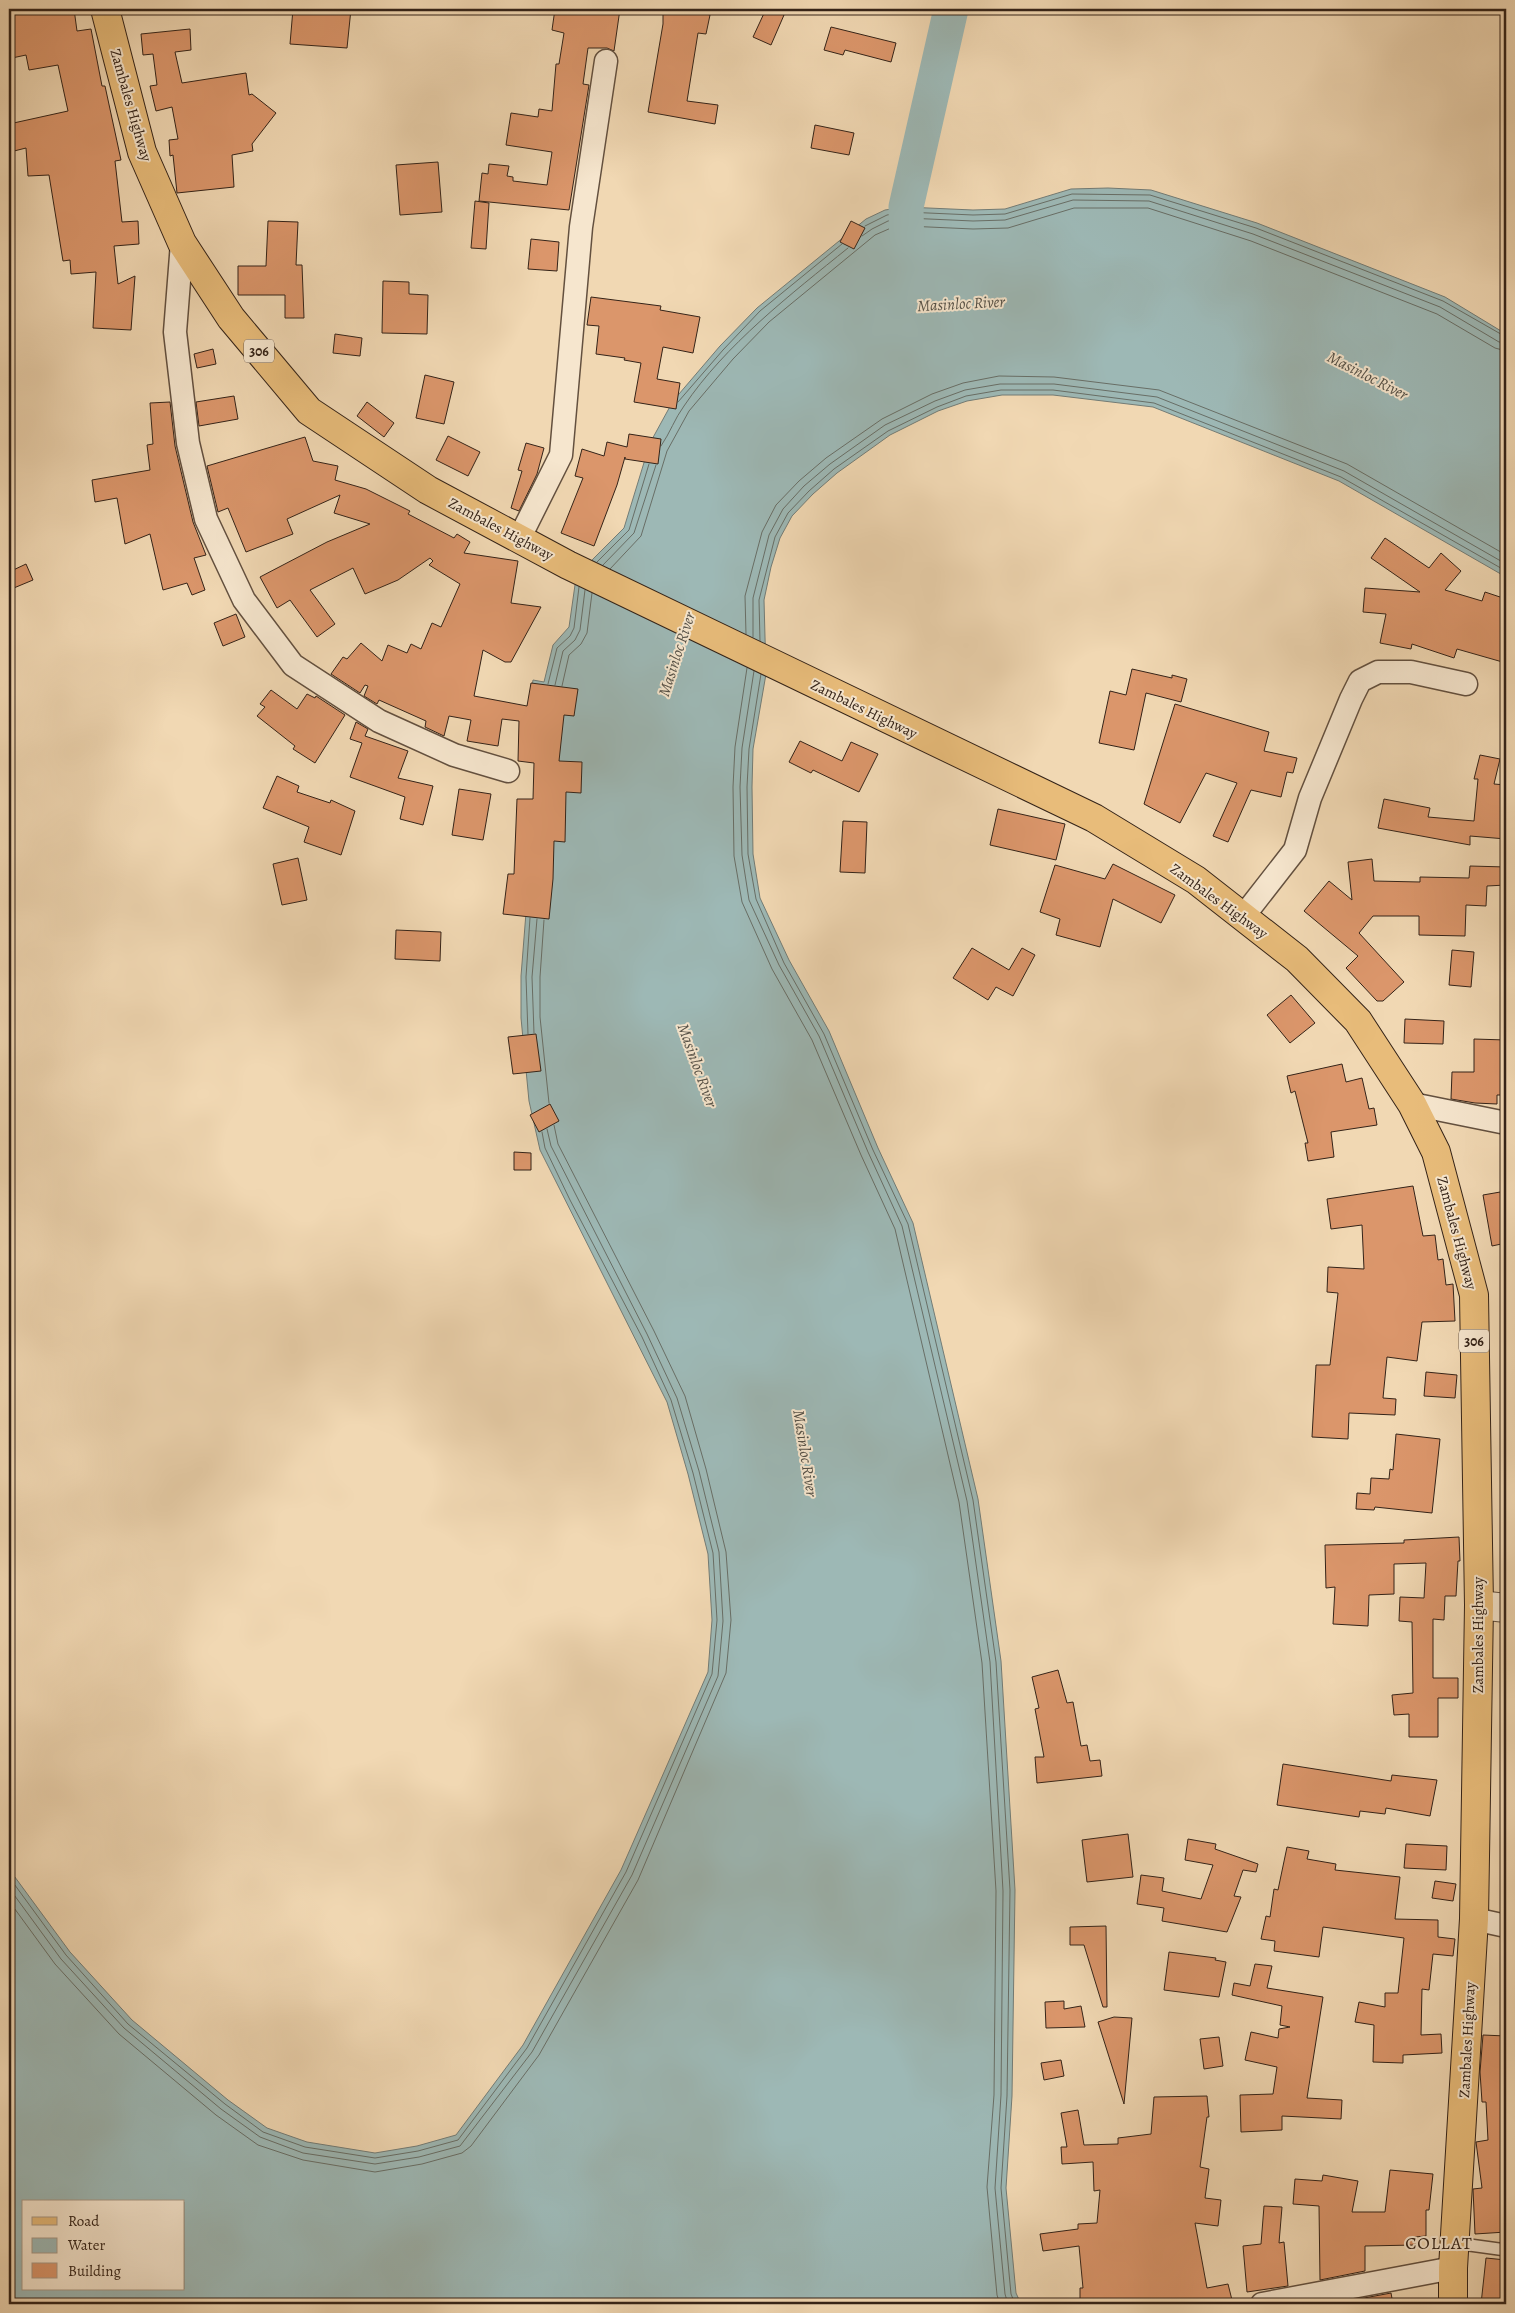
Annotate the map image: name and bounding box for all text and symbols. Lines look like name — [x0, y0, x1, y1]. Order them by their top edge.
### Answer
street label: Zambales Highway — [105, 46, 157, 164]
water label: Masinloc River — [917, 291, 1006, 317]
road number: 306 — [244, 340, 274, 362]
water label: Masinloc River — [1324, 346, 1412, 406]
street label: Zambales Highway — [445, 493, 557, 565]
water label: Masinloc River — [653, 609, 701, 699]
street label: Zambales Highway — [807, 675, 921, 744]
street label: Zambales Highway — [1166, 859, 1272, 943]
water label: Masinloc River — [672, 1020, 723, 1111]
street label: Zambales Highway — [1432, 1174, 1482, 1292]
road number: 306 — [1459, 1330, 1489, 1352]
water label: Masinloc River — [787, 1408, 823, 1499]
street label: Zambales Highway — [1468, 1577, 1488, 1693]
street label: Zambales Highway — [1454, 1981, 1480, 2099]
legend — [22, 2200, 185, 2290]
text: Road — [68, 2211, 100, 2231]
district label: COLLAT — [1405, 2231, 1473, 2255]
text: Water — [67, 2235, 105, 2255]
text: Building — [68, 2261, 121, 2281]

